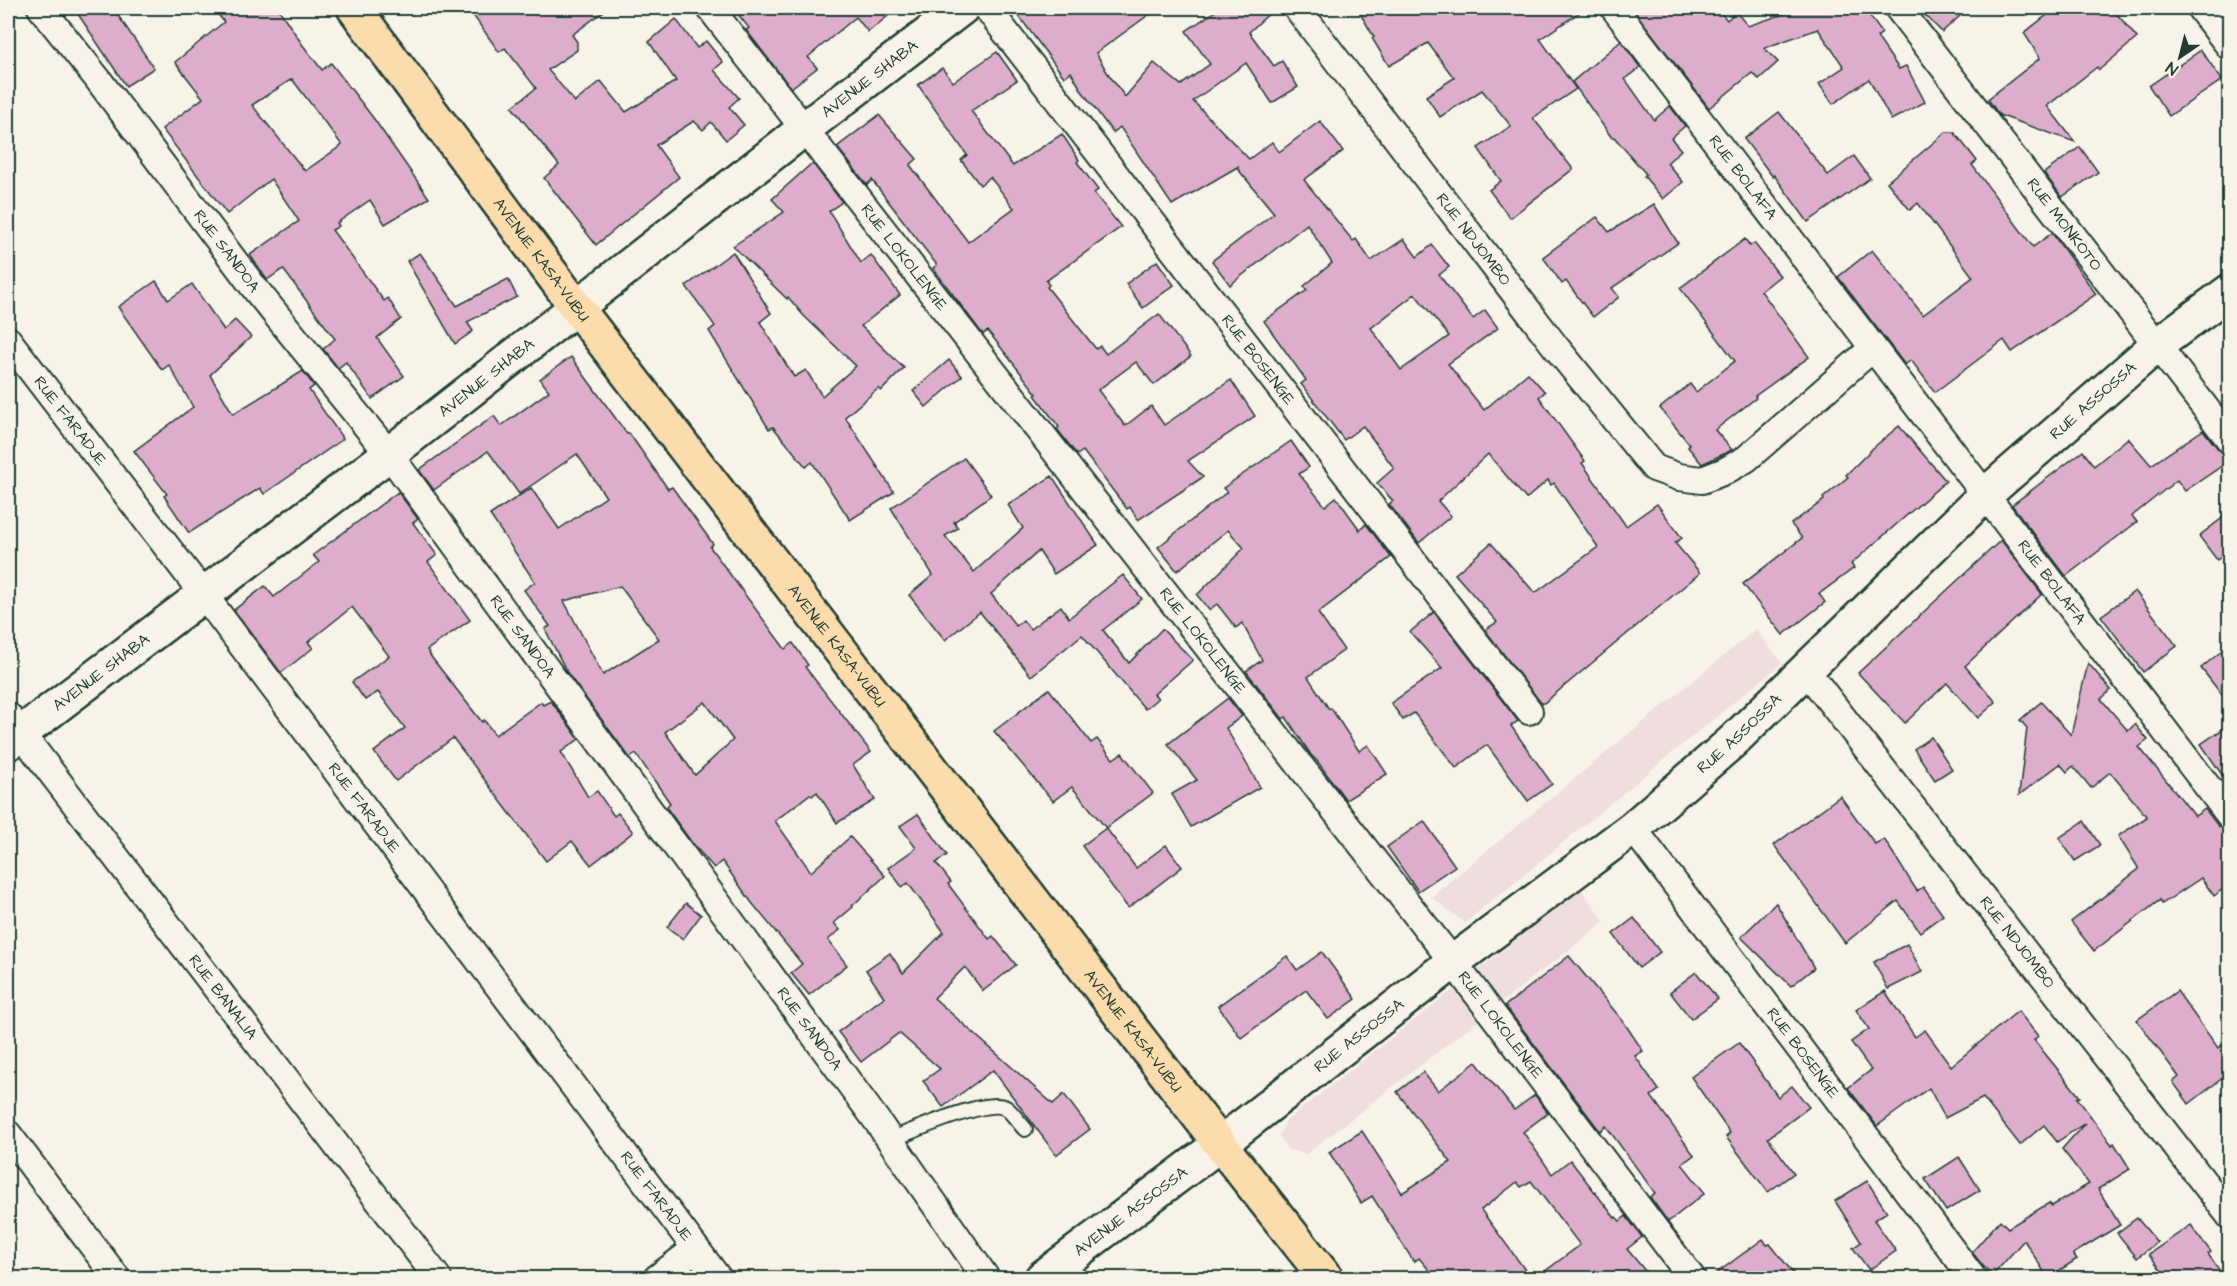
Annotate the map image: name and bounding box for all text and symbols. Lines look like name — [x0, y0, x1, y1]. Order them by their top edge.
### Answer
north arrow — [2150, 27, 2210, 87]
street label: AVENUE SHABA — [817, 35, 923, 123]
text: N — [2162, 57, 2182, 80]
street label: RUE BOLAFA — [1704, 131, 1783, 224]
street label: RUE MONKOTO — [2022, 174, 2107, 276]
street label: RUE NDJOMBO — [1431, 188, 1516, 290]
street label: AVENUE KASA-VUBU — [488, 193, 595, 327]
street label: RUE LOKOLENGE — [856, 199, 953, 316]
street label: RUE SANDOA — [189, 205, 265, 297]
street label: RUE BOSENGE — [1216, 310, 1300, 410]
street label: AVENUE SHABA — [434, 333, 539, 422]
street label: RUE ASSOSSA — [2045, 357, 2141, 445]
street label: RUE FARADJE — [29, 372, 112, 471]
street label: RUE BOLAFA — [2012, 535, 2091, 629]
street label: AVENUE KASA-VUBU — [783, 580, 891, 712]
street label: RUE LOKOLENGE — [1154, 583, 1252, 699]
street label: RUE SANDOA — [485, 590, 560, 683]
street label: AVENUE SHABA — [48, 628, 154, 716]
street label: RUE ASSOSSA — [1692, 688, 1786, 779]
street label: RUE FARADJE — [323, 758, 406, 858]
street label: RUE NDJOMBO — [1974, 892, 2060, 993]
street label: RUE BANALIA — [183, 950, 263, 1044]
street label: AVENUE KASA-VUBU — [1079, 965, 1187, 1097]
street label: RUE LOKOLENGE — [1453, 967, 1549, 1084]
street label: RUE SANDOA — [772, 983, 847, 1075]
street label: RUE ASSOSSA — [1309, 993, 1408, 1078]
street label: RUE BOSENGE — [1761, 1003, 1845, 1103]
street label: RUE FARADJE — [615, 1147, 698, 1246]
street label: AVENUE ASSOSSA — [1069, 1161, 1192, 1261]

